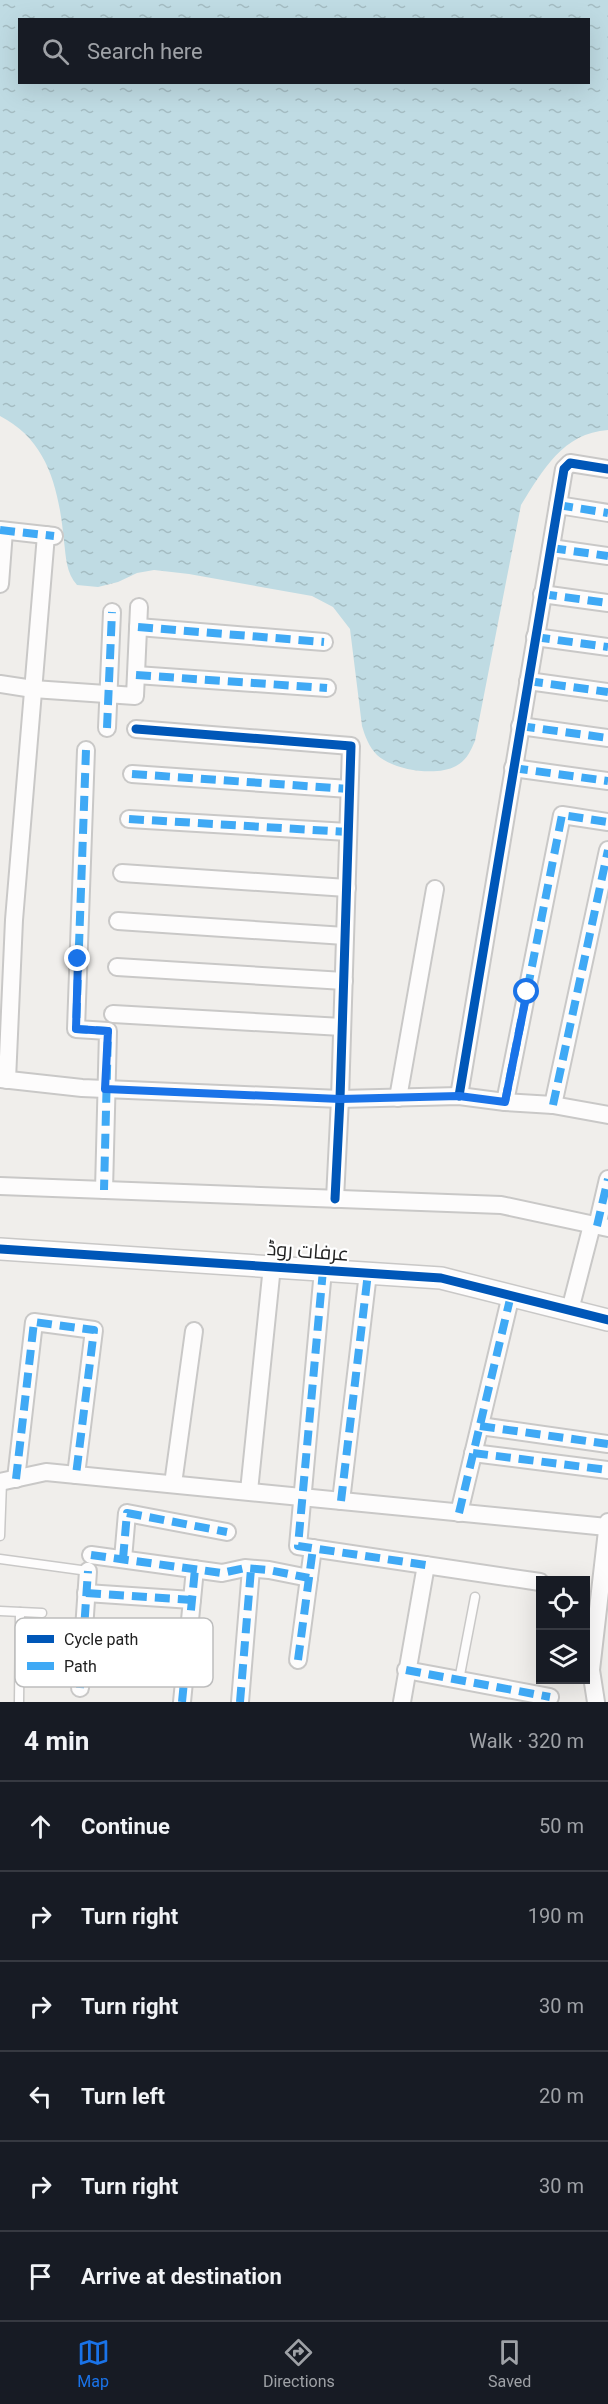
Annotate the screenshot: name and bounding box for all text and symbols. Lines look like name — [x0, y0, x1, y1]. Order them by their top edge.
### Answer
search box — [18, 18, 590, 84]
icon: search — [39, 35, 72, 68]
text: Search here — [87, 39, 203, 64]
route end — [64, 945, 90, 971]
route start — [513, 978, 539, 1004]
street label: عرفات روڈ — [266, 1236, 350, 1266]
map controls — [536, 1576, 590, 1684]
button: locate — [536, 1576, 590, 1630]
legend — [15, 1618, 213, 1687]
text: Cycle path — [64, 1630, 138, 1649]
button: layers — [536, 1630, 590, 1684]
text: Path — [64, 1657, 97, 1676]
text: 4 min — [24, 1726, 89, 1756]
text: Walk · 320 m — [469, 1729, 584, 1753]
icon: ahead — [24, 1810, 57, 1843]
text: Continue — [81, 1814, 170, 1839]
text: 50 m — [539, 1814, 584, 1838]
icon: right — [24, 1900, 57, 1933]
text: Turn right — [81, 1904, 178, 1929]
text: 190 m — [528, 1904, 584, 1928]
icon: right — [24, 1990, 57, 2023]
text: Turn right — [81, 1994, 178, 2019]
text: 30 m — [539, 1994, 584, 2018]
icon: left — [24, 2080, 57, 2113]
text: Turn left — [81, 2084, 165, 2109]
text: 20 m — [539, 2084, 584, 2108]
icon: right — [24, 2170, 57, 2203]
text: Turn right — [81, 2174, 178, 2199]
text: 30 m — [539, 2174, 584, 2198]
icon: arrive — [24, 2260, 57, 2293]
text: Arrive at destination — [81, 2264, 282, 2289]
tab: Map — [77, 2336, 110, 2391]
tab: Directions — [263, 2336, 335, 2391]
tab: Saved — [488, 2336, 531, 2391]

